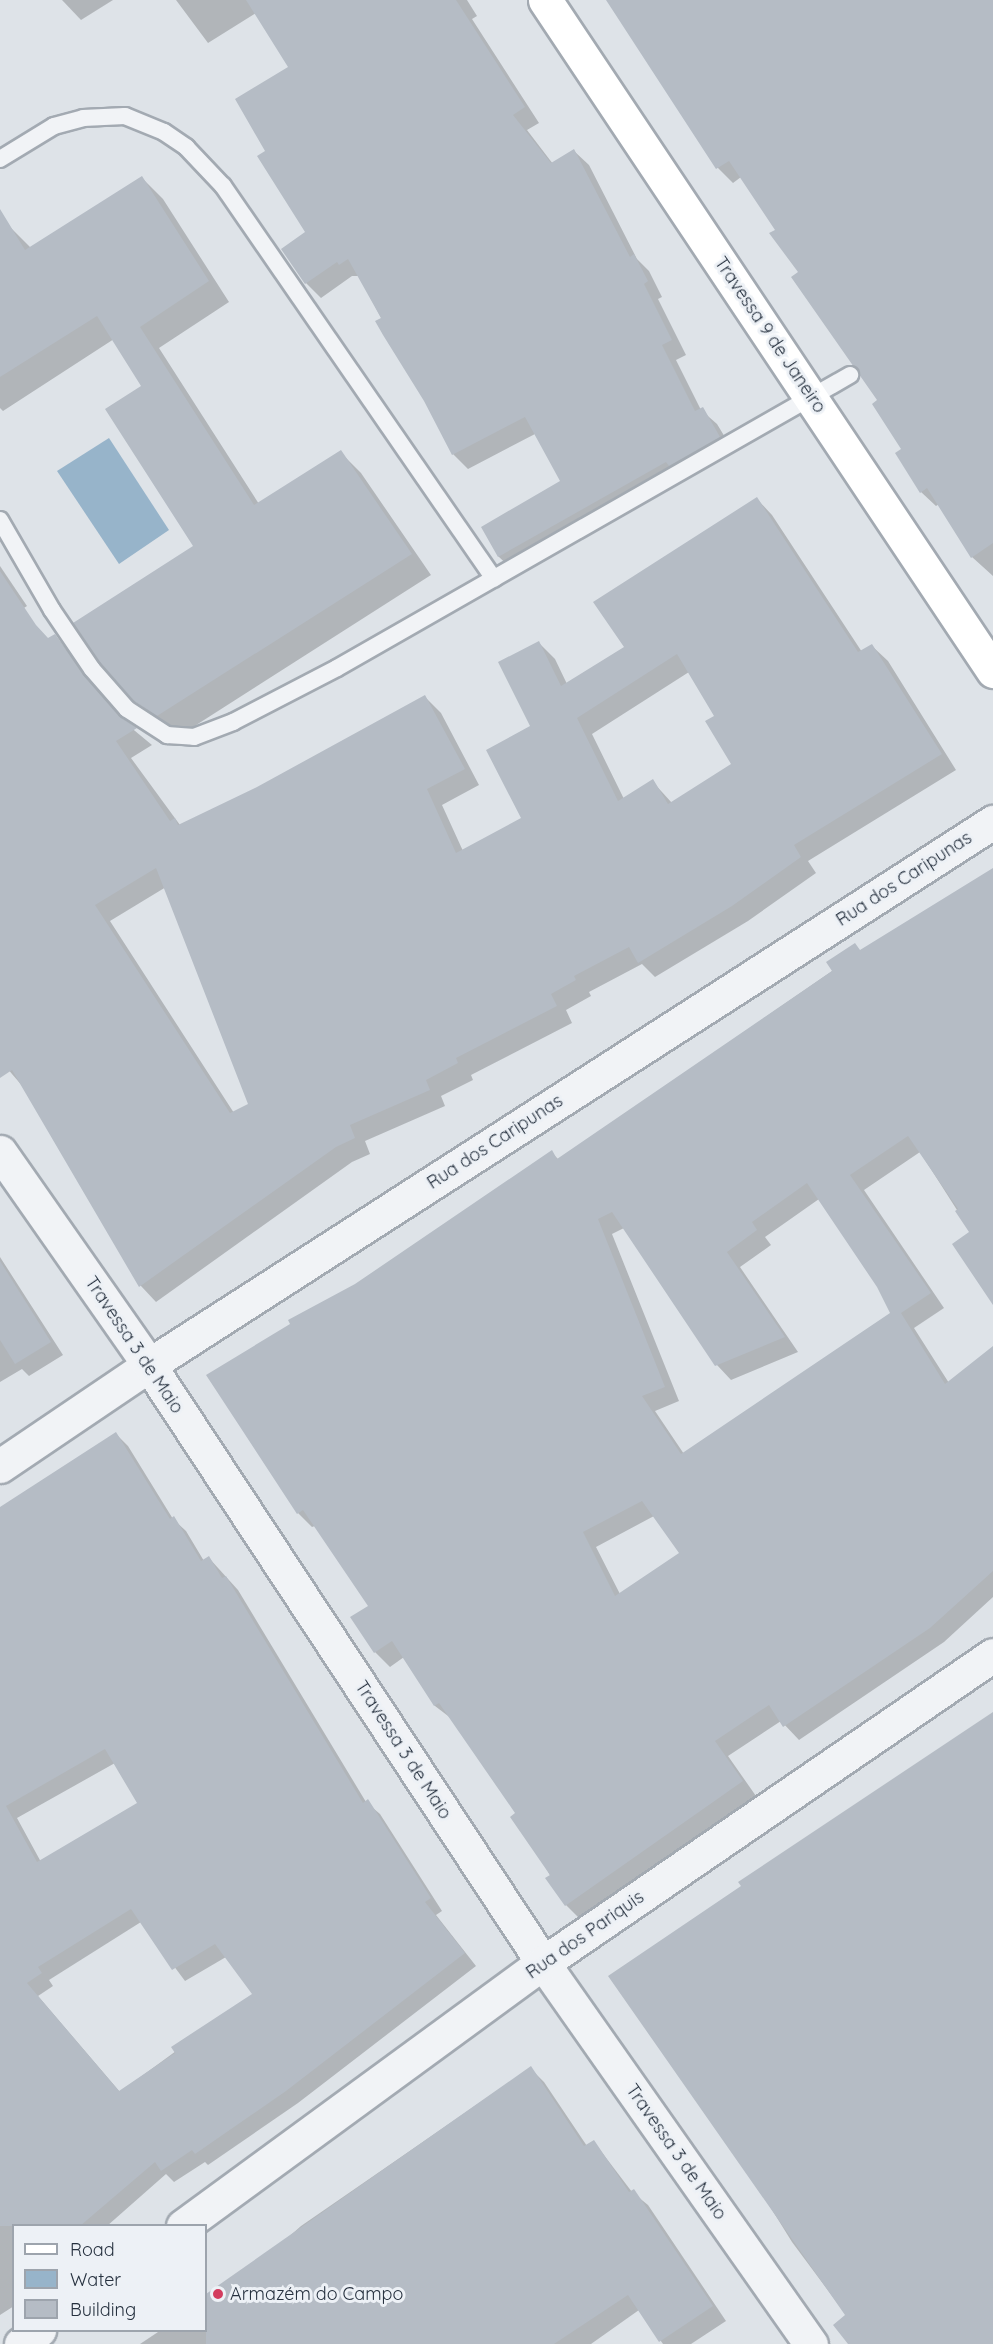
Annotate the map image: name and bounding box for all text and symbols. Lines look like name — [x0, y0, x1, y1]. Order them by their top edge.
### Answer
street label: Travessa 9 de Janeiro — [710, 253, 830, 417]
street label: Rua dos Caripunas — [832, 827, 976, 931]
street label: Rua dos Caripunas — [423, 1090, 567, 1194]
street label: Travessa 3 de Maio — [80, 1272, 188, 1418]
street label: Travessa 3 de Maio — [350, 1677, 456, 1823]
street label: Rua dos Pariquis — [522, 1886, 648, 1984]
street label: Travessa 3 de Maio — [621, 2080, 731, 2224]
legend — [12, 2224, 207, 2332]
text: Road — [70, 2238, 115, 2261]
text: Water — [70, 2268, 121, 2291]
place label: Armazém do Campo — [230, 2283, 403, 2305]
marker: Armazém do Campo — [211, 2287, 225, 2301]
text: Building — [70, 2298, 136, 2321]

